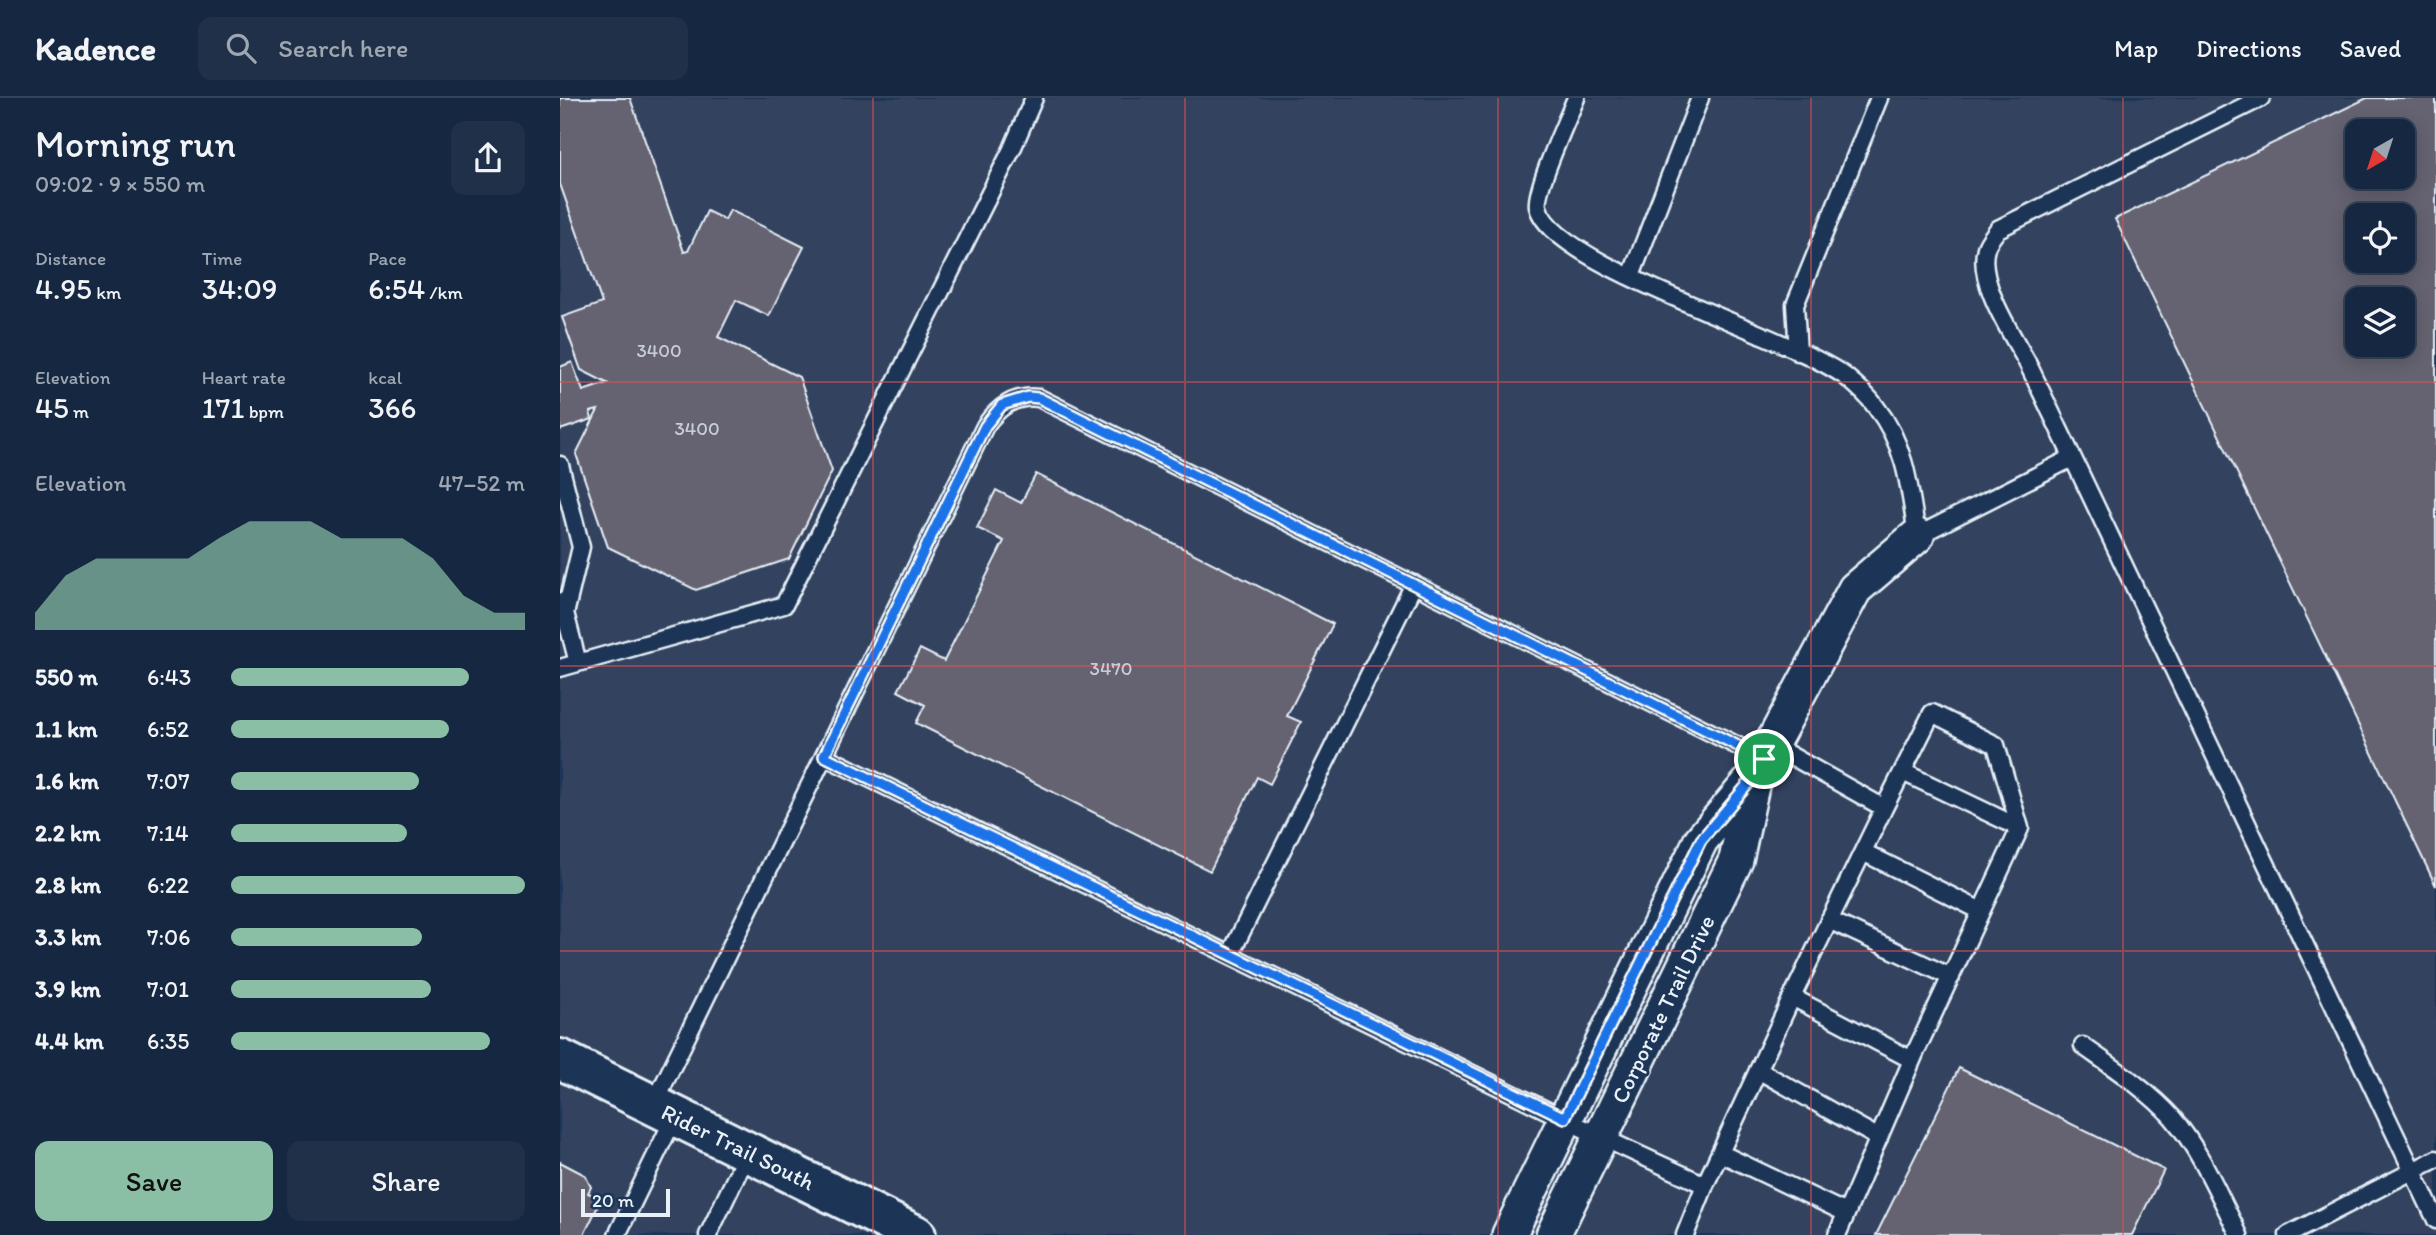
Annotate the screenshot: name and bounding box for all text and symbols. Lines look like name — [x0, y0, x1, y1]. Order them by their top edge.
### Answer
search box — [198, 17, 688, 80]
text: Kadence — [35, 29, 156, 68]
icon: search — [222, 29, 260, 67]
text: Search here — [278, 32, 409, 64]
text: Map — [2114, 34, 2158, 63]
text: Directions — [2196, 34, 2302, 63]
text: Saved — [2340, 34, 2401, 63]
north arrow — [2345, 119, 2415, 189]
map controls — [2345, 119, 2415, 357]
text: Morning run — [35, 121, 236, 167]
button: share — [451, 121, 525, 195]
text: 09:02 · 9 × 550 m — [35, 170, 205, 198]
button: locate — [2345, 203, 2415, 273]
text: Distance — [35, 247, 106, 270]
text: Time — [202, 247, 242, 270]
text: Pace — [368, 247, 406, 270]
text: 4.95 — [35, 270, 92, 307]
text: 34:09 — [202, 270, 278, 307]
text: 6:54 — [368, 270, 425, 307]
text: km — [92, 281, 121, 304]
text: /km — [425, 281, 463, 304]
button: layers — [2345, 287, 2415, 357]
house number: 3400 — [636, 339, 682, 362]
text: Elevation — [35, 366, 111, 389]
text: Heart rate — [202, 366, 286, 389]
text: kcal — [368, 366, 402, 389]
text: 45 — [35, 389, 69, 426]
text: 171 — [202, 389, 244, 426]
text: 366 — [368, 389, 416, 426]
text: m — [69, 400, 89, 423]
text: bpm — [244, 400, 284, 423]
house number: 3400 — [674, 417, 720, 440]
text: Elevation — [35, 469, 126, 497]
text: 47–52 m — [438, 469, 525, 497]
house number: 3470 — [1090, 657, 1132, 680]
text: 550 m — [35, 663, 98, 691]
text: 6:43 — [147, 663, 191, 691]
text: 1.1 km — [35, 715, 98, 743]
text: 6:52 — [147, 715, 189, 743]
pin — [1734, 729, 1794, 789]
icon: arrive — [1745, 740, 1783, 778]
text: 1.6 km — [35, 767, 99, 795]
text: 7:07 — [147, 767, 190, 795]
text: 2.2 km — [35, 819, 100, 847]
text: 7:14 — [147, 819, 189, 847]
text: 2.8 km — [35, 871, 101, 899]
text: 6:22 — [147, 871, 189, 899]
street label: Corporate Trail Drive — [1605, 910, 1721, 1108]
text: 3.3 km — [35, 923, 101, 951]
text: 7:06 — [147, 923, 190, 951]
text: 3.9 km — [35, 975, 101, 1003]
text: 7:01 — [147, 975, 189, 1003]
text: 4.4 km — [35, 1027, 104, 1055]
text: 6:35 — [147, 1027, 189, 1055]
street label: Rider Trail South — [657, 1098, 819, 1196]
button: Save — [35, 1141, 273, 1221]
button: Share — [287, 1141, 525, 1221]
scale bar — [581, 1186, 670, 1218]
text: 20 m — [592, 1189, 634, 1212]

